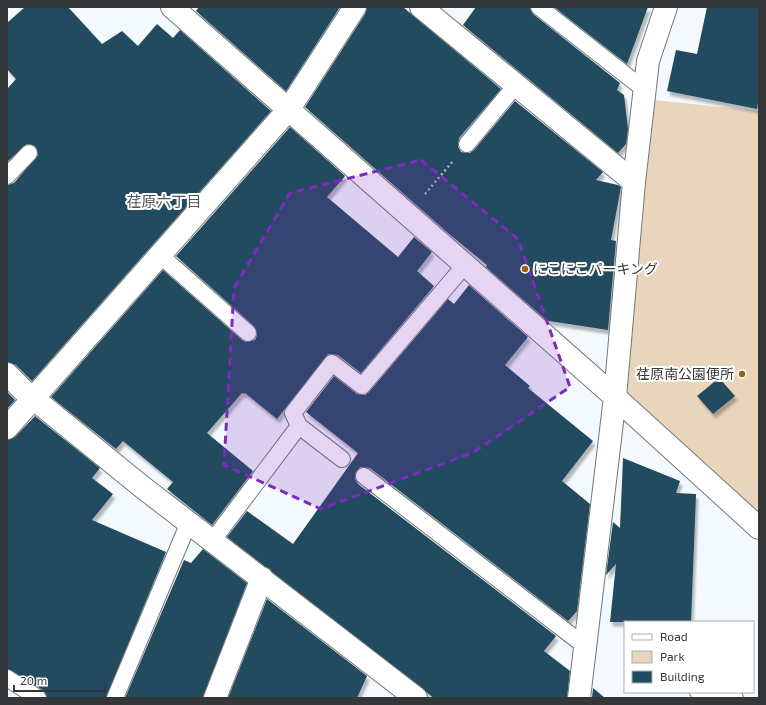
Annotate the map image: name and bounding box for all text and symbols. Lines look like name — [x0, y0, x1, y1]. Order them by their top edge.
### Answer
district label: 荏原六丁目 — [126, 192, 202, 210]
place label: にこにこパーキング — [533, 260, 658, 277]
marker: にこにこパーキング — [520, 264, 530, 274]
place label: 荏原南公園便所 — [636, 365, 734, 382]
marker: 荏原南公園便所 — [737, 369, 747, 379]
legend — [624, 621, 754, 693]
text: Road — [660, 629, 688, 643]
text: Park — [660, 649, 685, 663]
scale bar — [14, 667, 105, 693]
text: Building — [660, 669, 705, 683]
text: 20 m — [20, 673, 47, 687]

